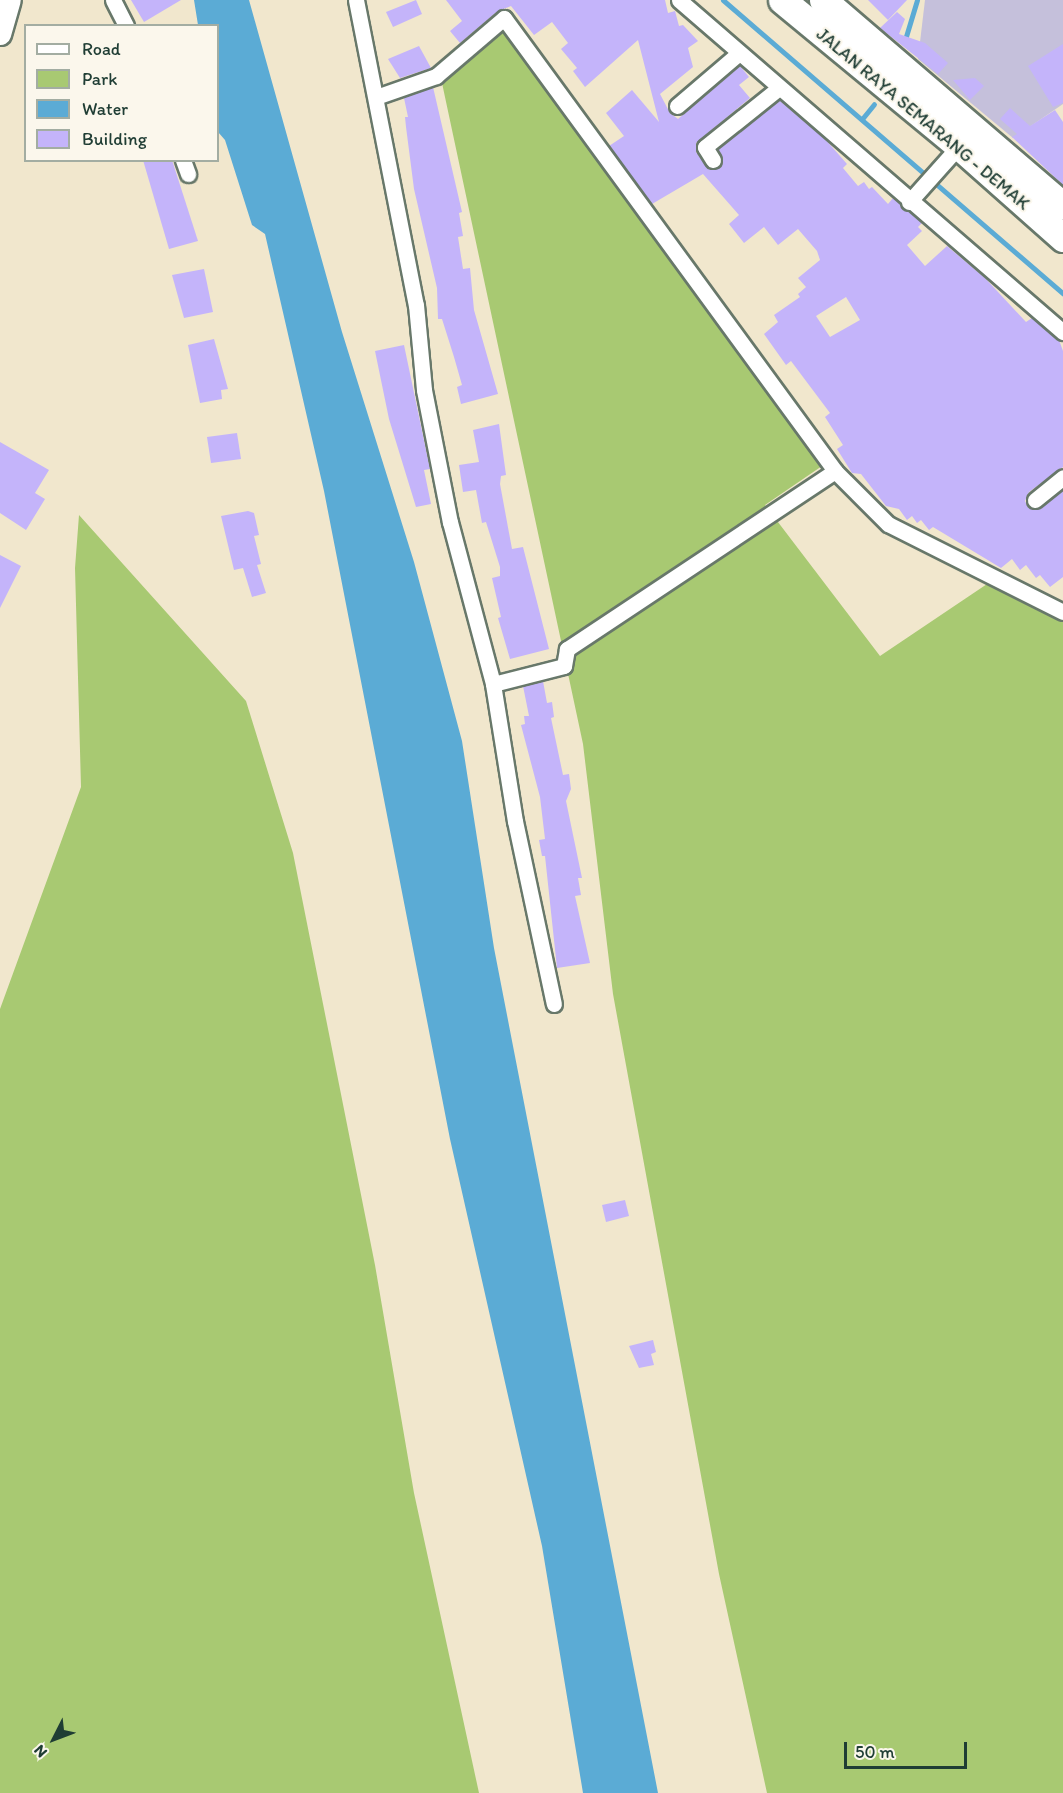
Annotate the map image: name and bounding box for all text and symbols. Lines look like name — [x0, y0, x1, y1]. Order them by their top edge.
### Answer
street label: JALAN RAYA SEMARANG - DEMAK — [811, 23, 1035, 215]
legend — [24, 24, 219, 162]
text: Road — [82, 38, 121, 60]
text: Park — [82, 68, 117, 90]
text: Water — [82, 98, 128, 120]
text: Building — [82, 128, 147, 150]
north arrow — [24, 1709, 84, 1769]
scale bar — [847, 1730, 970, 1768]
text: N — [30, 1741, 51, 1762]
text: 50 m — [855, 1741, 895, 1763]

